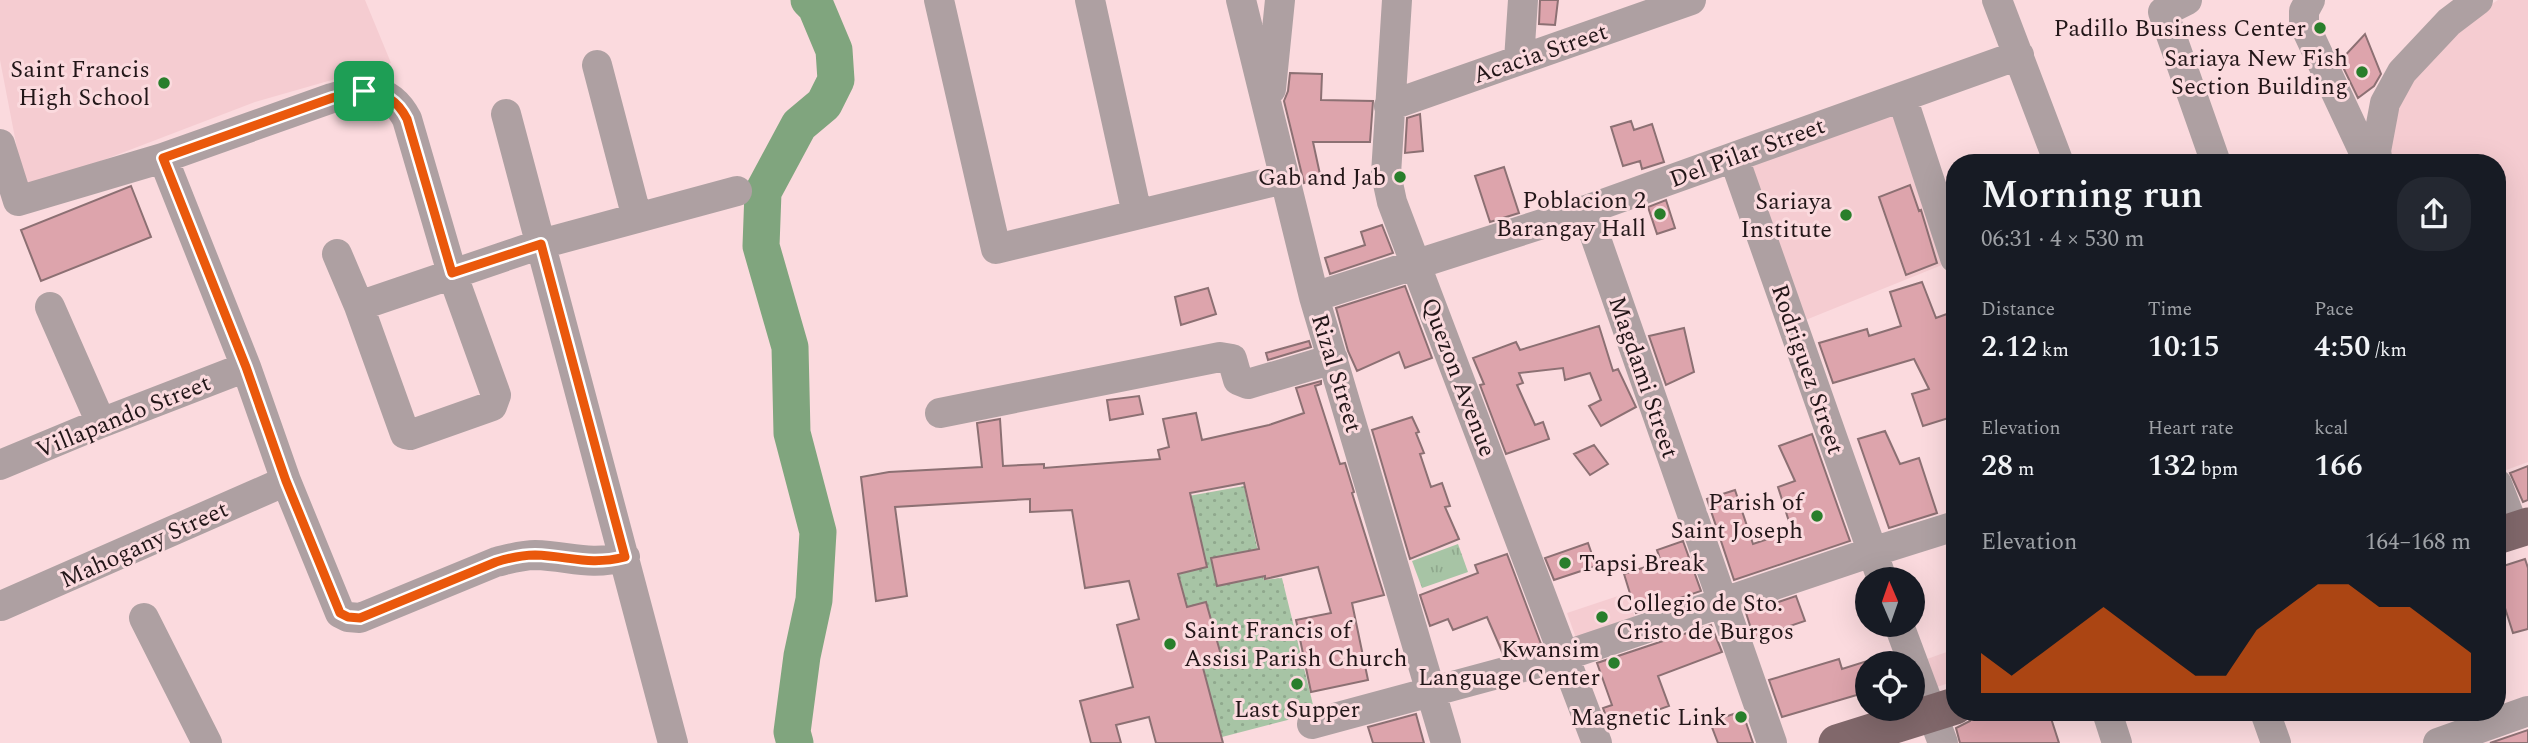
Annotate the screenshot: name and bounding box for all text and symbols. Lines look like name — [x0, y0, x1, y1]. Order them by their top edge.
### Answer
place label: Padillo Business Center — [2054, 11, 2306, 47]
street label: Acacia Street — [1468, 14, 1613, 94]
marker: Padillo Business Center — [2312, 20, 2328, 36]
place label: Sariaya New Fish Section Building — [2164, 41, 2348, 105]
place label: Saint Francis High School — [10, 52, 150, 116]
pin — [334, 61, 394, 121]
marker: Sariaya New Fish Section Building — [2354, 64, 2370, 80]
icon: arrive — [345, 72, 383, 110]
marker: Saint Francis High School — [156, 75, 172, 91]
street label: Del Pilar Street — [1664, 108, 1830, 198]
place label: Gab and Jab — [1258, 160, 1386, 196]
text: Morning run — [1981, 167, 2203, 225]
marker: Gab and Jab — [1392, 169, 1408, 185]
button: share — [2397, 177, 2471, 251]
place label: Poblacion 2 Barangay Hall — [1496, 183, 1646, 247]
place label: Sariaya Institute — [1740, 184, 1832, 248]
marker: Poblacion 2 Barangay Hall — [1652, 206, 1668, 222]
marker: Sariaya Institute — [1838, 207, 1854, 223]
text: 06:31 · 4 × 530 m — [1981, 222, 2145, 257]
street label: Rodriguez Street — [1761, 279, 1853, 459]
street label: Magdami Street — [1598, 291, 1688, 463]
street label: Quezon Avenue — [1411, 293, 1505, 462]
text: Distance — [1981, 295, 2055, 324]
text: Time — [2148, 295, 2192, 324]
text: Pace — [2314, 295, 2354, 324]
street label: Rizal Street — [1301, 309, 1371, 437]
text: 2.12 — [1981, 324, 2037, 370]
text: 10:15 — [2148, 324, 2220, 370]
text: 4:50 — [2314, 324, 2370, 370]
text: km — [2037, 336, 2069, 365]
text: /km — [2370, 336, 2407, 365]
street label: Villapando Street — [30, 365, 216, 468]
text: Elevation — [1981, 414, 2061, 443]
text: Heart rate — [2148, 414, 2234, 443]
text: kcal — [2314, 414, 2348, 443]
text: 28 — [1981, 443, 2013, 489]
text: 132 — [2148, 443, 2196, 489]
text: 166 — [2314, 443, 2363, 489]
text: m — [2013, 455, 2034, 484]
text: bpm — [2196, 455, 2238, 484]
place label: Parish of Saint Joseph — [1671, 485, 1805, 549]
street label: Mahogany Street — [55, 492, 234, 598]
marker: Parish of Saint Joseph — [1809, 508, 1825, 524]
text: Elevation — [1981, 525, 2077, 560]
text: 164–168 m — [2365, 525, 2471, 560]
place label: Tapsi Break — [1579, 546, 1706, 582]
marker: Tapsi Break — [1557, 555, 1573, 571]
north arrow — [1855, 567, 1925, 637]
map controls — [1855, 567, 1925, 721]
place label: Collegio de Sto. Cristo de Burgos — [1616, 586, 1794, 650]
marker: Collegio de Sto. Cristo de Burgos — [1594, 609, 1610, 625]
place label: Saint Francis of Assisi Parish Church — [1184, 613, 1407, 677]
place label: Kwansim Language Center — [1418, 632, 1600, 696]
marker: Saint Francis of Assisi Parish Church — [1162, 636, 1178, 652]
button: locate — [1855, 651, 1925, 721]
marker: Kwansim Language Center — [1606, 655, 1622, 671]
marker: Last Supper — [1289, 676, 1305, 692]
place label: Last Supper — [1234, 692, 1360, 728]
place label: Magnetic Link — [1570, 700, 1727, 736]
marker: Magnetic Link — [1733, 709, 1749, 725]

